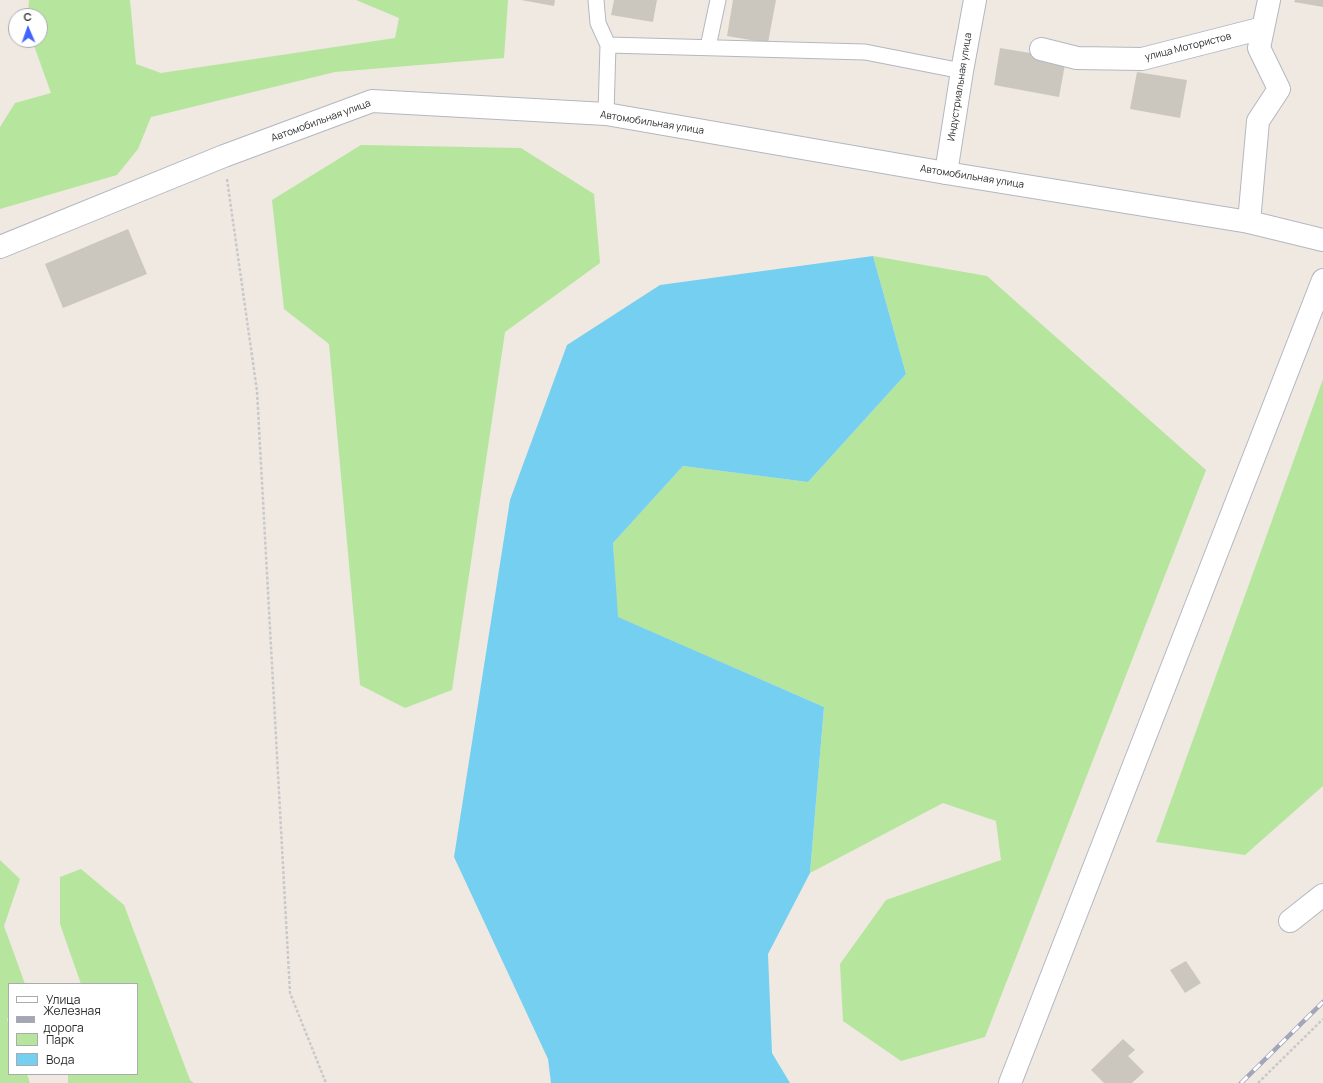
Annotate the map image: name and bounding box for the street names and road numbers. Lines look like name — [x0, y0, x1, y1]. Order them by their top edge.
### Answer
street label: улица Мотористов — [1144, 30, 1232, 64]
street label: Индустриальная улица — [945, 32, 975, 142]
street label: Автомобильная улица — [270, 97, 372, 145]
street label: Автомобильная улица — [599, 109, 705, 137]
street label: Автомобильная улица — [919, 163, 1025, 191]

